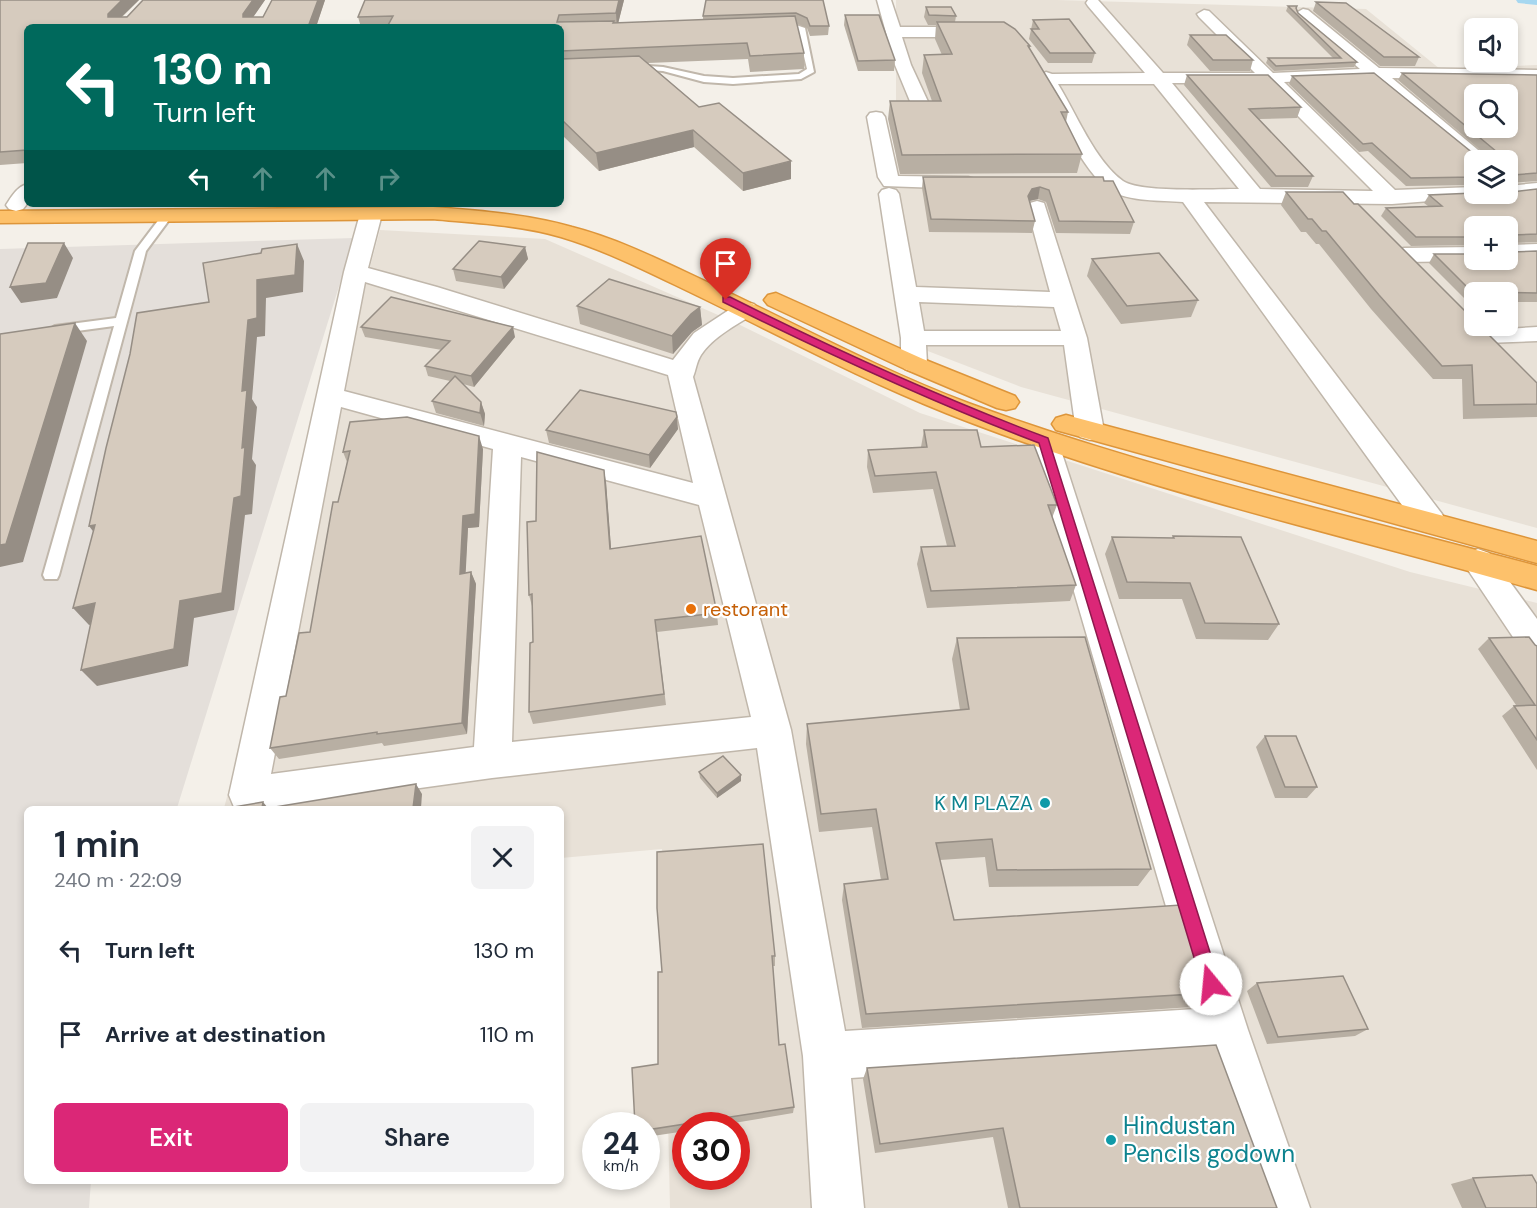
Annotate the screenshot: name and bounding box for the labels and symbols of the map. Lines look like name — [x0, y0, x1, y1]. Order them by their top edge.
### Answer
pin — [700, 238, 751, 300]
place label: restorant — [703, 596, 788, 622]
marker: restorant — [684, 602, 698, 616]
place label: K M PLAZA — [934, 790, 1033, 816]
marker: K M PLAZA — [1038, 796, 1052, 810]
position arrow — [1179, 952, 1243, 1016]
place label: Hindustan Pencils godown — [1123, 1110, 1295, 1169]
speed limit sign: 30 — [672, 1112, 750, 1190]
marker: Hindustan Pencils godown — [1104, 1133, 1118, 1147]

